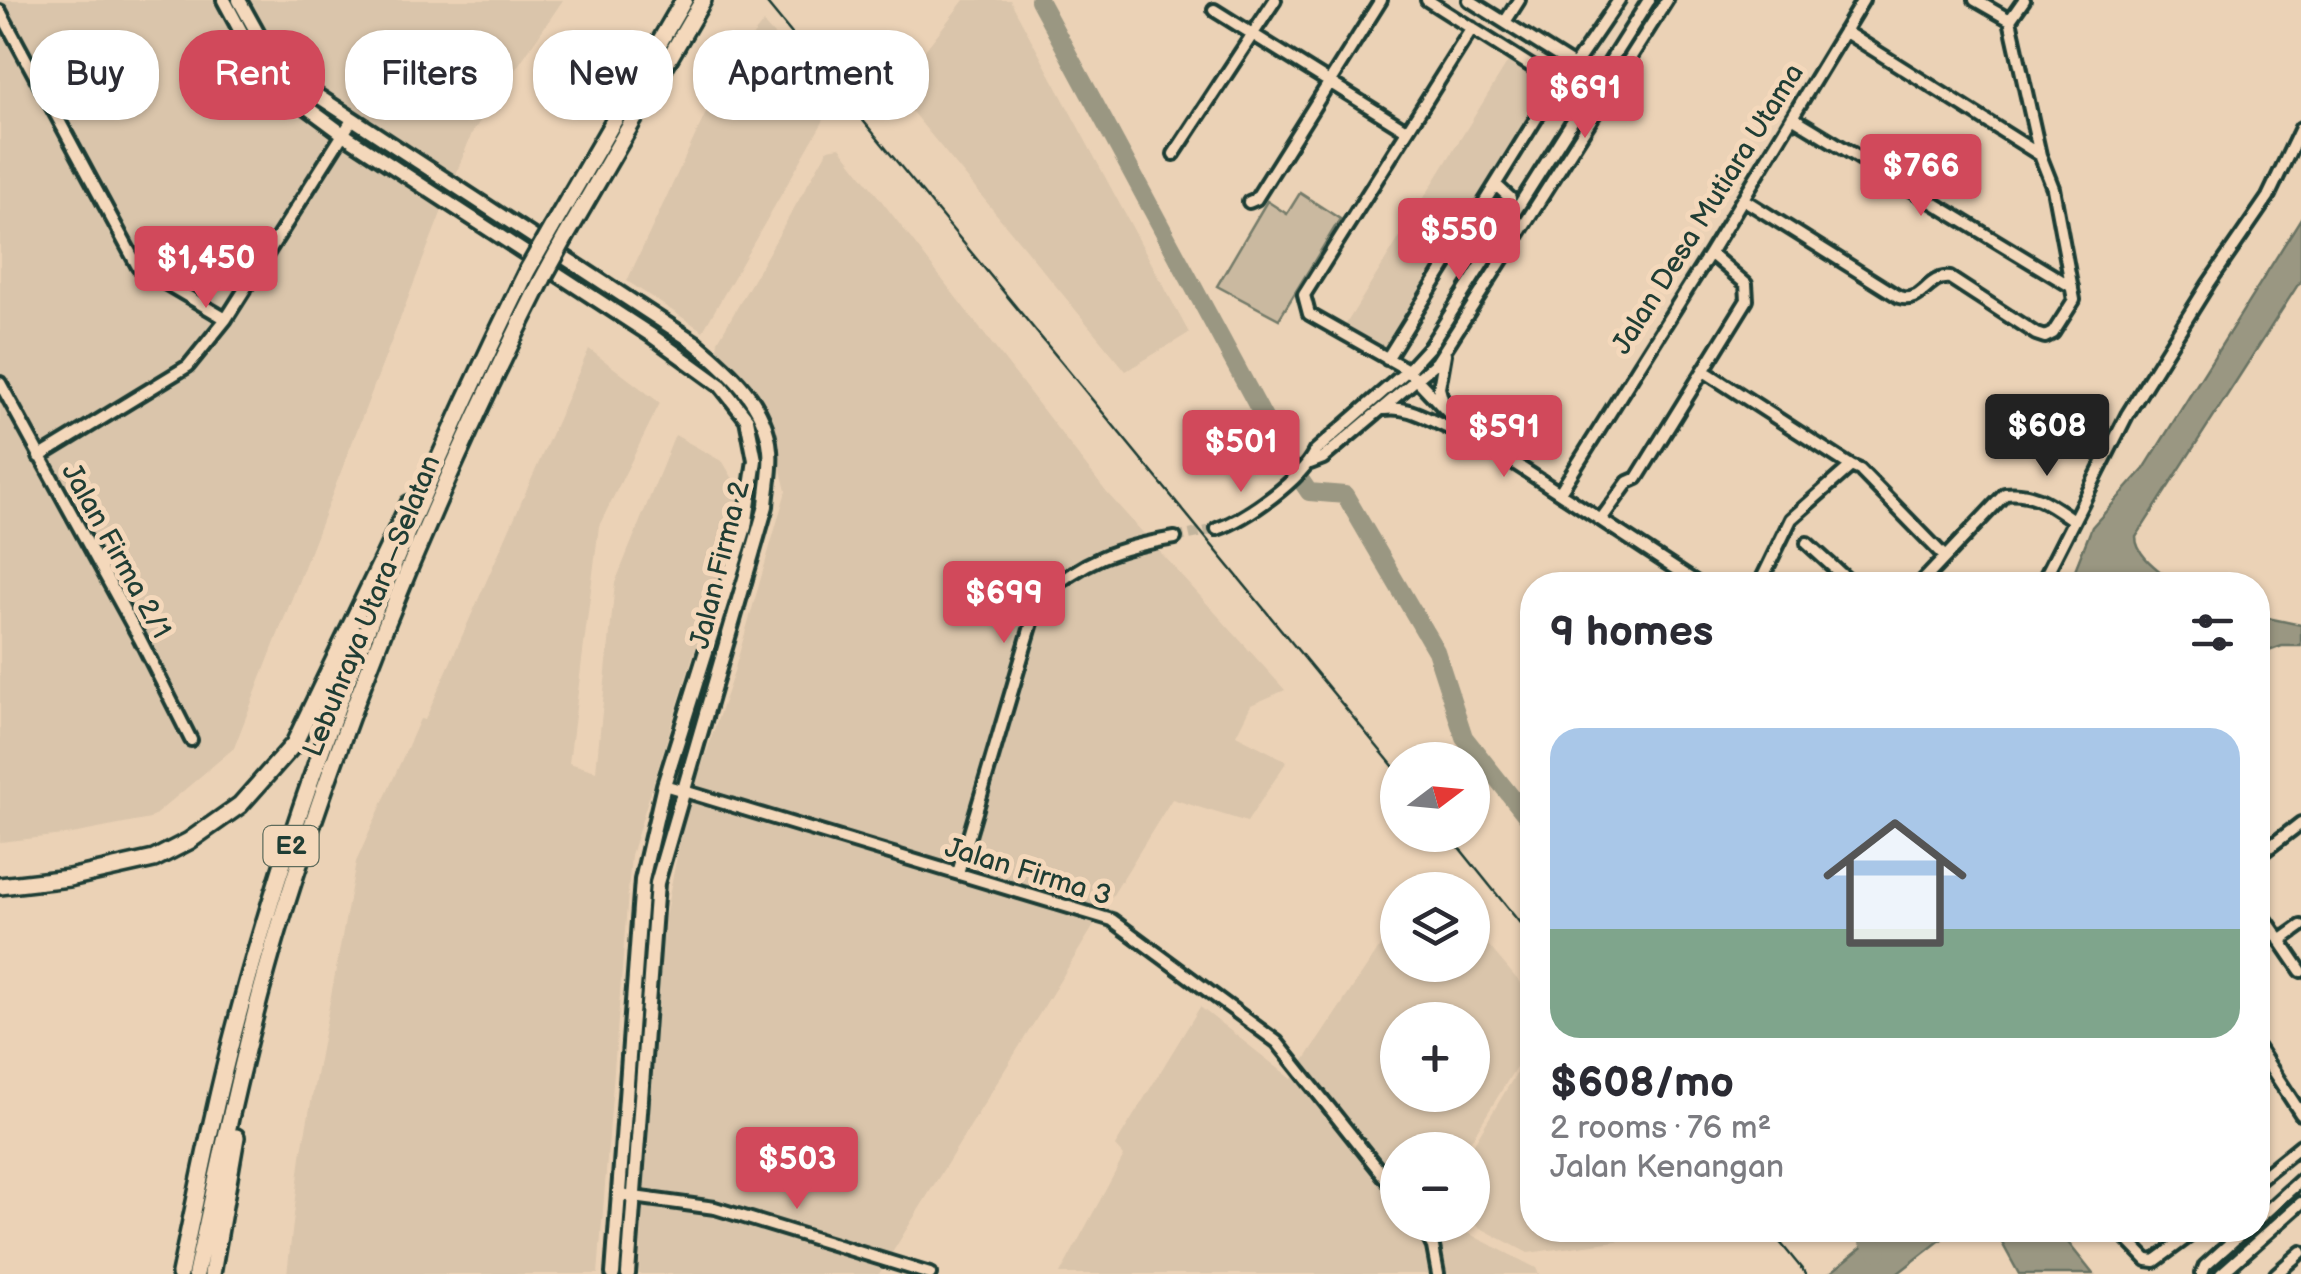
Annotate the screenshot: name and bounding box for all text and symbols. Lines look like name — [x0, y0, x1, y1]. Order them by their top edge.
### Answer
chip: Buy — [30, 30, 159, 120]
chip: Rent — [179, 30, 325, 120]
chip: Filters — [345, 30, 513, 120]
chip: New — [533, 30, 673, 120]
chip: Apartment — [693, 30, 929, 120]
pin: $691 — [1526, 56, 1644, 141]
street label: Jalan Desa Mutiara Utama — [1605, 58, 1811, 360]
text: $691 — [1549, 69, 1621, 108]
pin: $766 — [1862, 134, 1980, 219]
text: $766 — [1882, 147, 1960, 186]
pin: $550 — [1400, 198, 1518, 283]
text: $550 — [1420, 211, 1498, 250]
pin: $1,450 — [125, 226, 287, 311]
text: $1,450 — [157, 239, 255, 278]
pin: $608 — [1988, 394, 2106, 479]
pin: $591 — [1445, 395, 1563, 480]
text: $608 — [2007, 407, 2087, 446]
text: $591 — [1468, 408, 1540, 447]
pin: $501 — [1182, 410, 1300, 495]
text: $501 — [1205, 423, 1277, 462]
street label: Lebuhraya Utara–Selatan — [296, 451, 448, 761]
street label: Jalan Firma 2/1 — [54, 458, 178, 644]
street label: Jalan Firma 2 — [683, 477, 757, 652]
pin: $699 — [945, 561, 1063, 646]
text: $699 — [965, 574, 1043, 613]
icon: filters — [2185, 605, 2240, 660]
text: 9 homes — [1550, 607, 1713, 658]
north arrow — [1380, 742, 1490, 852]
map controls — [1380, 742, 1490, 1242]
icon: home — [1805, 793, 1985, 973]
road number: E2 — [264, 826, 318, 866]
street label: Jalan Firma 3 — [941, 831, 1115, 913]
button: layers — [1380, 872, 1490, 982]
button: + — [1380, 1002, 1490, 1112]
text: $608/mo — [1550, 1058, 1734, 1109]
text: 2 rooms · 76 m² — [1550, 1109, 1771, 1148]
pin: $503 — [738, 1127, 856, 1212]
button: − — [1380, 1132, 1490, 1242]
text: $503 — [758, 1140, 836, 1179]
text: Jalan Kenangan — [1550, 1148, 1784, 1187]

